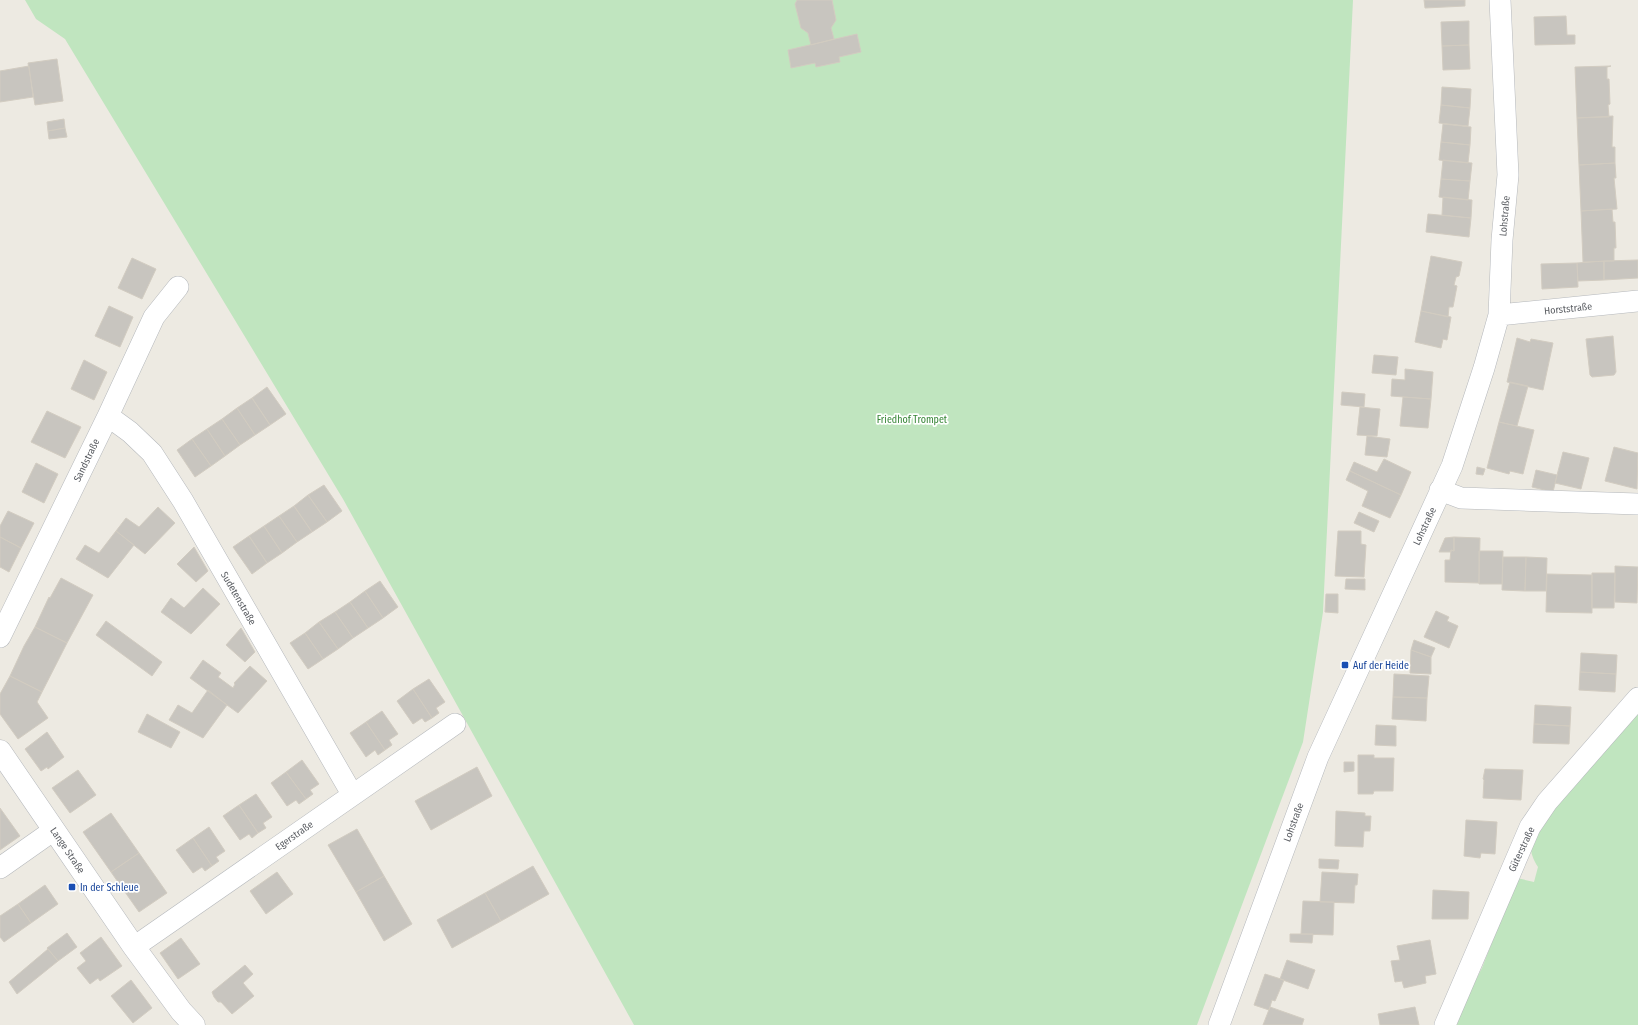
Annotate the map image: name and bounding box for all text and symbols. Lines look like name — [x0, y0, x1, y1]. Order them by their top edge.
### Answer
street label: Lohstraße — [1497, 195, 1513, 237]
street label: Horststraße — [1544, 301, 1593, 317]
park label: Friedhof Trompet — [877, 414, 948, 426]
street label: Sandstraße — [71, 437, 102, 484]
street label: Lohstraße — [1411, 505, 1439, 547]
street label: Sudetenstraße — [218, 570, 258, 627]
marker: Auf der Heide — [1340, 660, 1350, 670]
place label: Auf der Heide — [1353, 660, 1409, 672]
street label: Lohstraße — [1281, 801, 1307, 843]
street label: Egerstraße — [273, 818, 316, 853]
street label: Lange Straße — [47, 825, 87, 876]
street label: Güterstraße — [1506, 825, 1538, 874]
marker: In der Schleue — [67, 882, 77, 892]
place label: In der Schleue — [80, 882, 139, 894]

